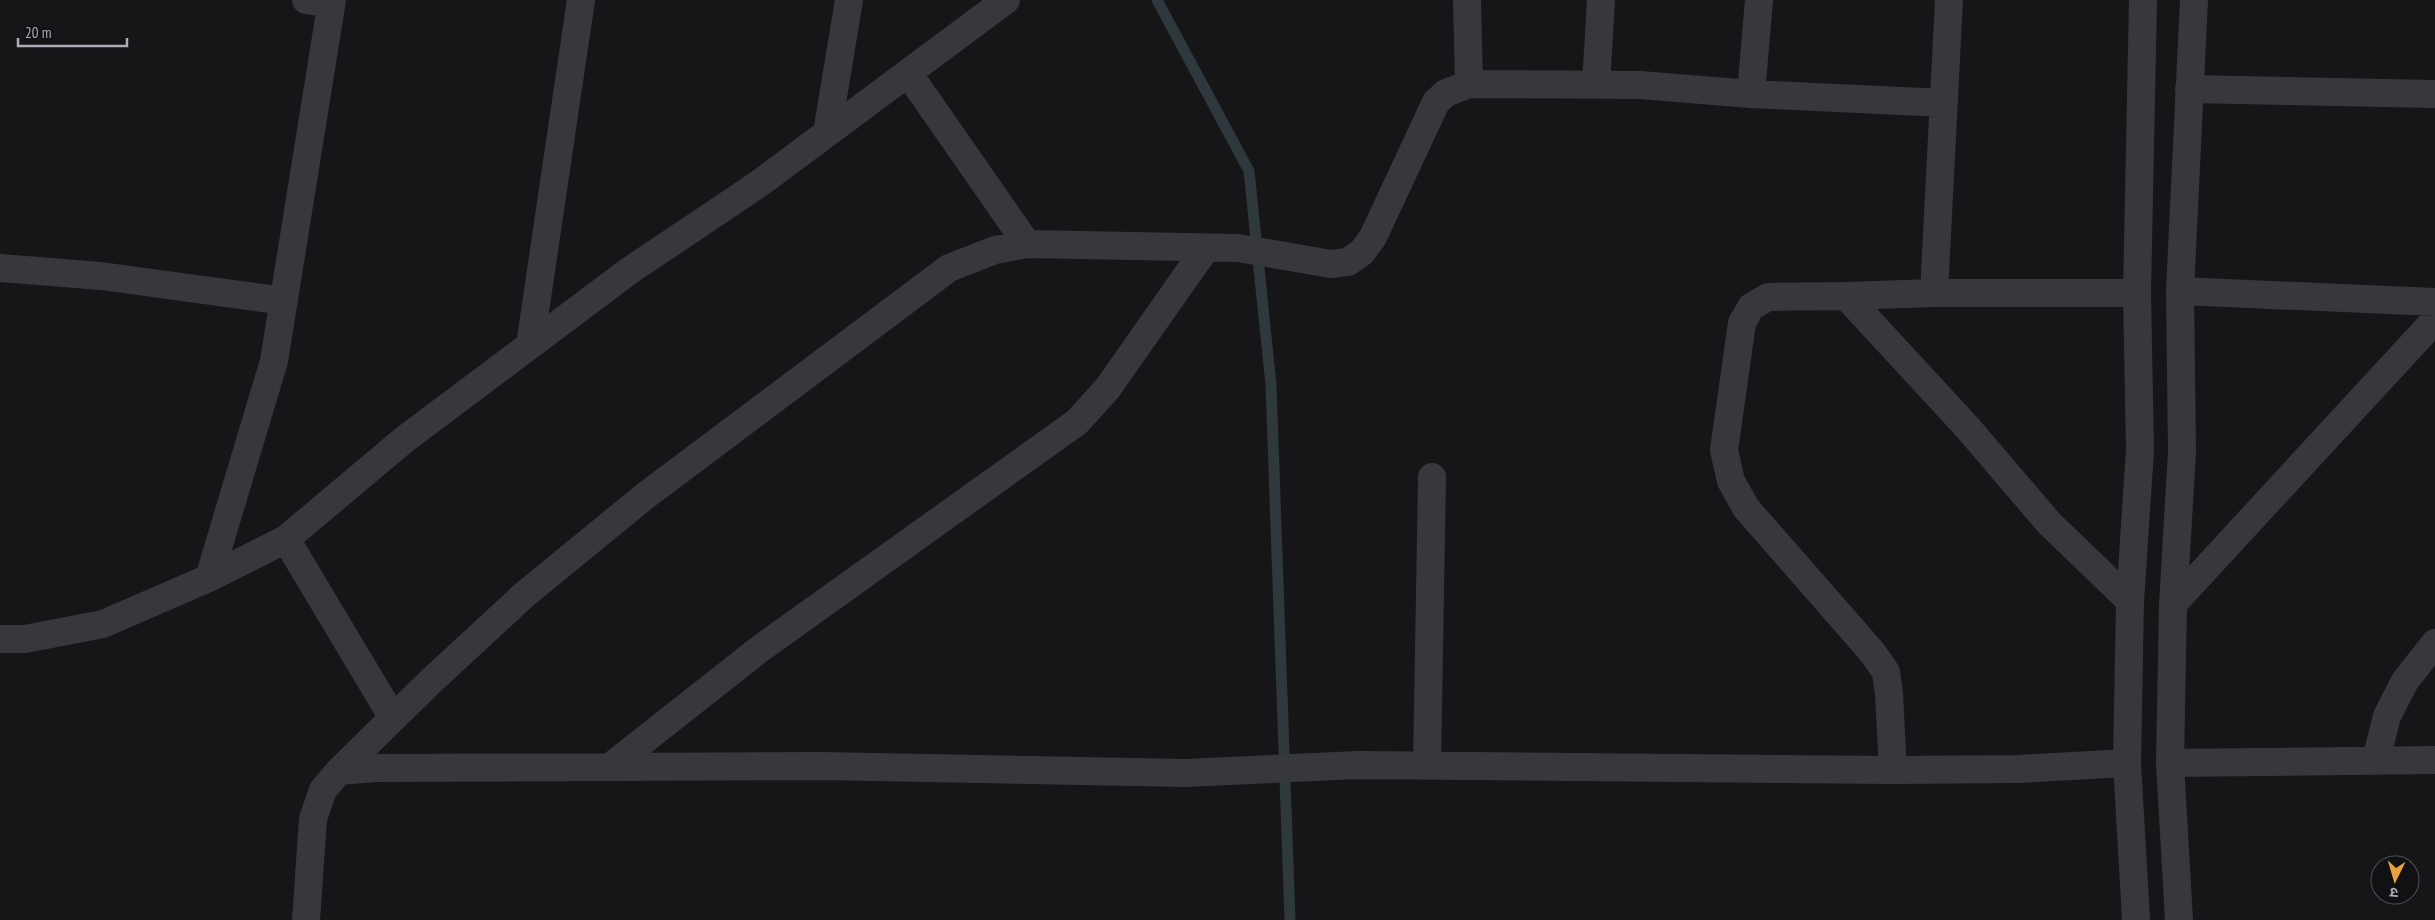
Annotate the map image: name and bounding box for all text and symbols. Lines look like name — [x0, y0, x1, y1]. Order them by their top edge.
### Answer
scale bar — [18, 15, 126, 47]
text: 20 m — [25, 23, 51, 42]
north arrow — [2370, 855, 2420, 905]
text: उ — [2388, 884, 2399, 902]

